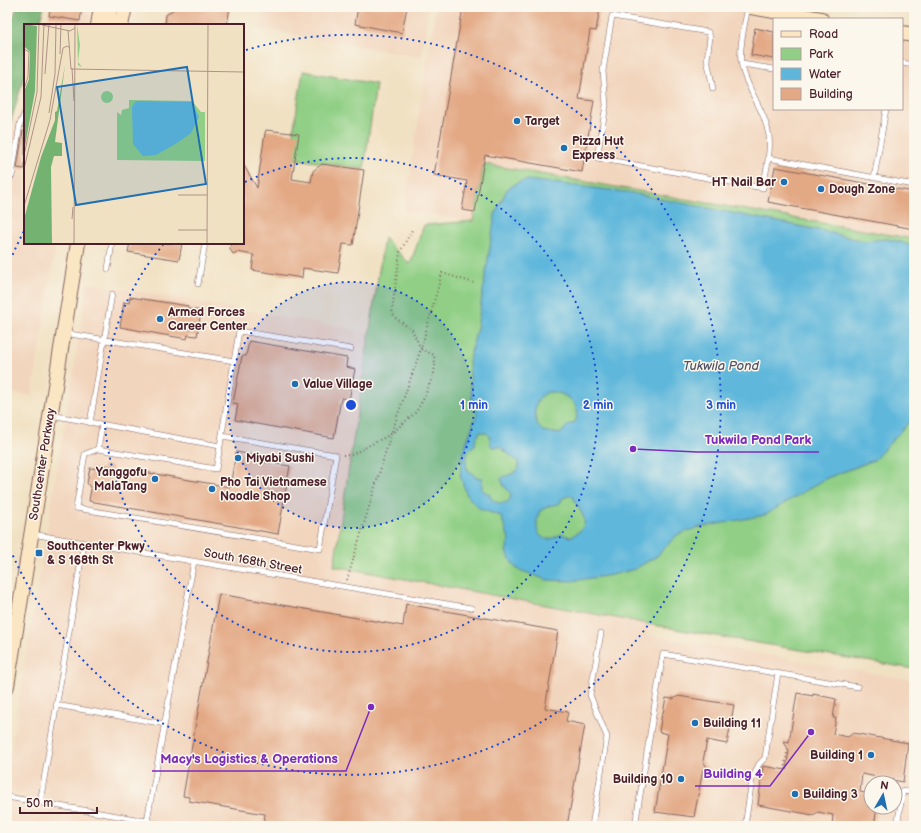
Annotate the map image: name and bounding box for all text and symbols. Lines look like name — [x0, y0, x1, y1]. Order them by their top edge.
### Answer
legend — [773, 18, 903, 110]
inset map — [24, 24, 244, 244]
text: Road — [809, 27, 838, 42]
text: Park — [809, 47, 833, 62]
text: Water — [809, 67, 841, 82]
text: Building — [809, 87, 853, 102]
place label: Target — [525, 114, 560, 129]
marker: Target — [512, 116, 522, 126]
place label: Pizza Hut Express — [572, 134, 624, 163]
marker: Pizza Hut Express — [559, 143, 569, 153]
place label: HT Nail Bar — [712, 175, 776, 190]
marker: HT Nail Bar — [779, 177, 789, 187]
place label: Dough Zone — [829, 182, 895, 197]
marker: Dough Zone — [816, 184, 826, 194]
place label: Armed Forces Career Center — [167, 305, 248, 334]
marker: Armed Forces Career Center — [155, 314, 165, 324]
water label: Tukwila Pond — [683, 358, 759, 374]
place label: Value Village — [303, 377, 373, 392]
marker: Value Village — [290, 379, 300, 389]
centre of rings — [344, 398, 358, 412]
text: 1 min — [460, 398, 488, 413]
text: 2 min — [583, 398, 613, 413]
text: 3 min — [706, 398, 736, 413]
street label: Southcenter Parkway — [26, 406, 59, 521]
callout: Tukwila Pond Park — [697, 427, 819, 452]
text: Tukwila Pond Park — [705, 432, 811, 448]
place label: Miyabi Sushi — [246, 451, 314, 466]
marker: Miyabi Sushi — [233, 453, 243, 463]
place label: Yanggofu MalaTang — [94, 465, 147, 494]
marker: Yanggofu MalaTang — [150, 474, 160, 484]
place label: Pho Tai Vietnamese Noodle Shop — [220, 475, 327, 504]
marker: Pho Tai Vietnamese Noodle Shop — [207, 484, 217, 494]
place label: Southcenter Pkwy & S 168th St — [47, 539, 145, 568]
street label: South 168th Street — [203, 545, 303, 578]
marker: Southcenter Pkwy & S 168th St — [34, 548, 44, 558]
place label: Building 11 — [703, 716, 761, 731]
marker: Building 11 — [690, 718, 700, 728]
callout: Macy's Logistics & Operations — [152, 746, 346, 771]
place label: Building 1 — [810, 748, 863, 763]
marker: Building 1 — [866, 750, 876, 760]
text: Macy's Logistics & Operations — [160, 751, 338, 767]
callout: Building 4 — [695, 761, 770, 786]
text: Building 4 — [703, 766, 763, 782]
place label: Building 10 — [613, 772, 673, 787]
marker: Building 10 — [676, 774, 686, 784]
north arrow — [863, 775, 903, 815]
text: N — [879, 779, 890, 793]
place label: Building 3 — [803, 787, 858, 802]
scale bar — [20, 789, 97, 815]
marker: Building 3 — [790, 789, 800, 799]
text: 50 m — [26, 796, 53, 811]

